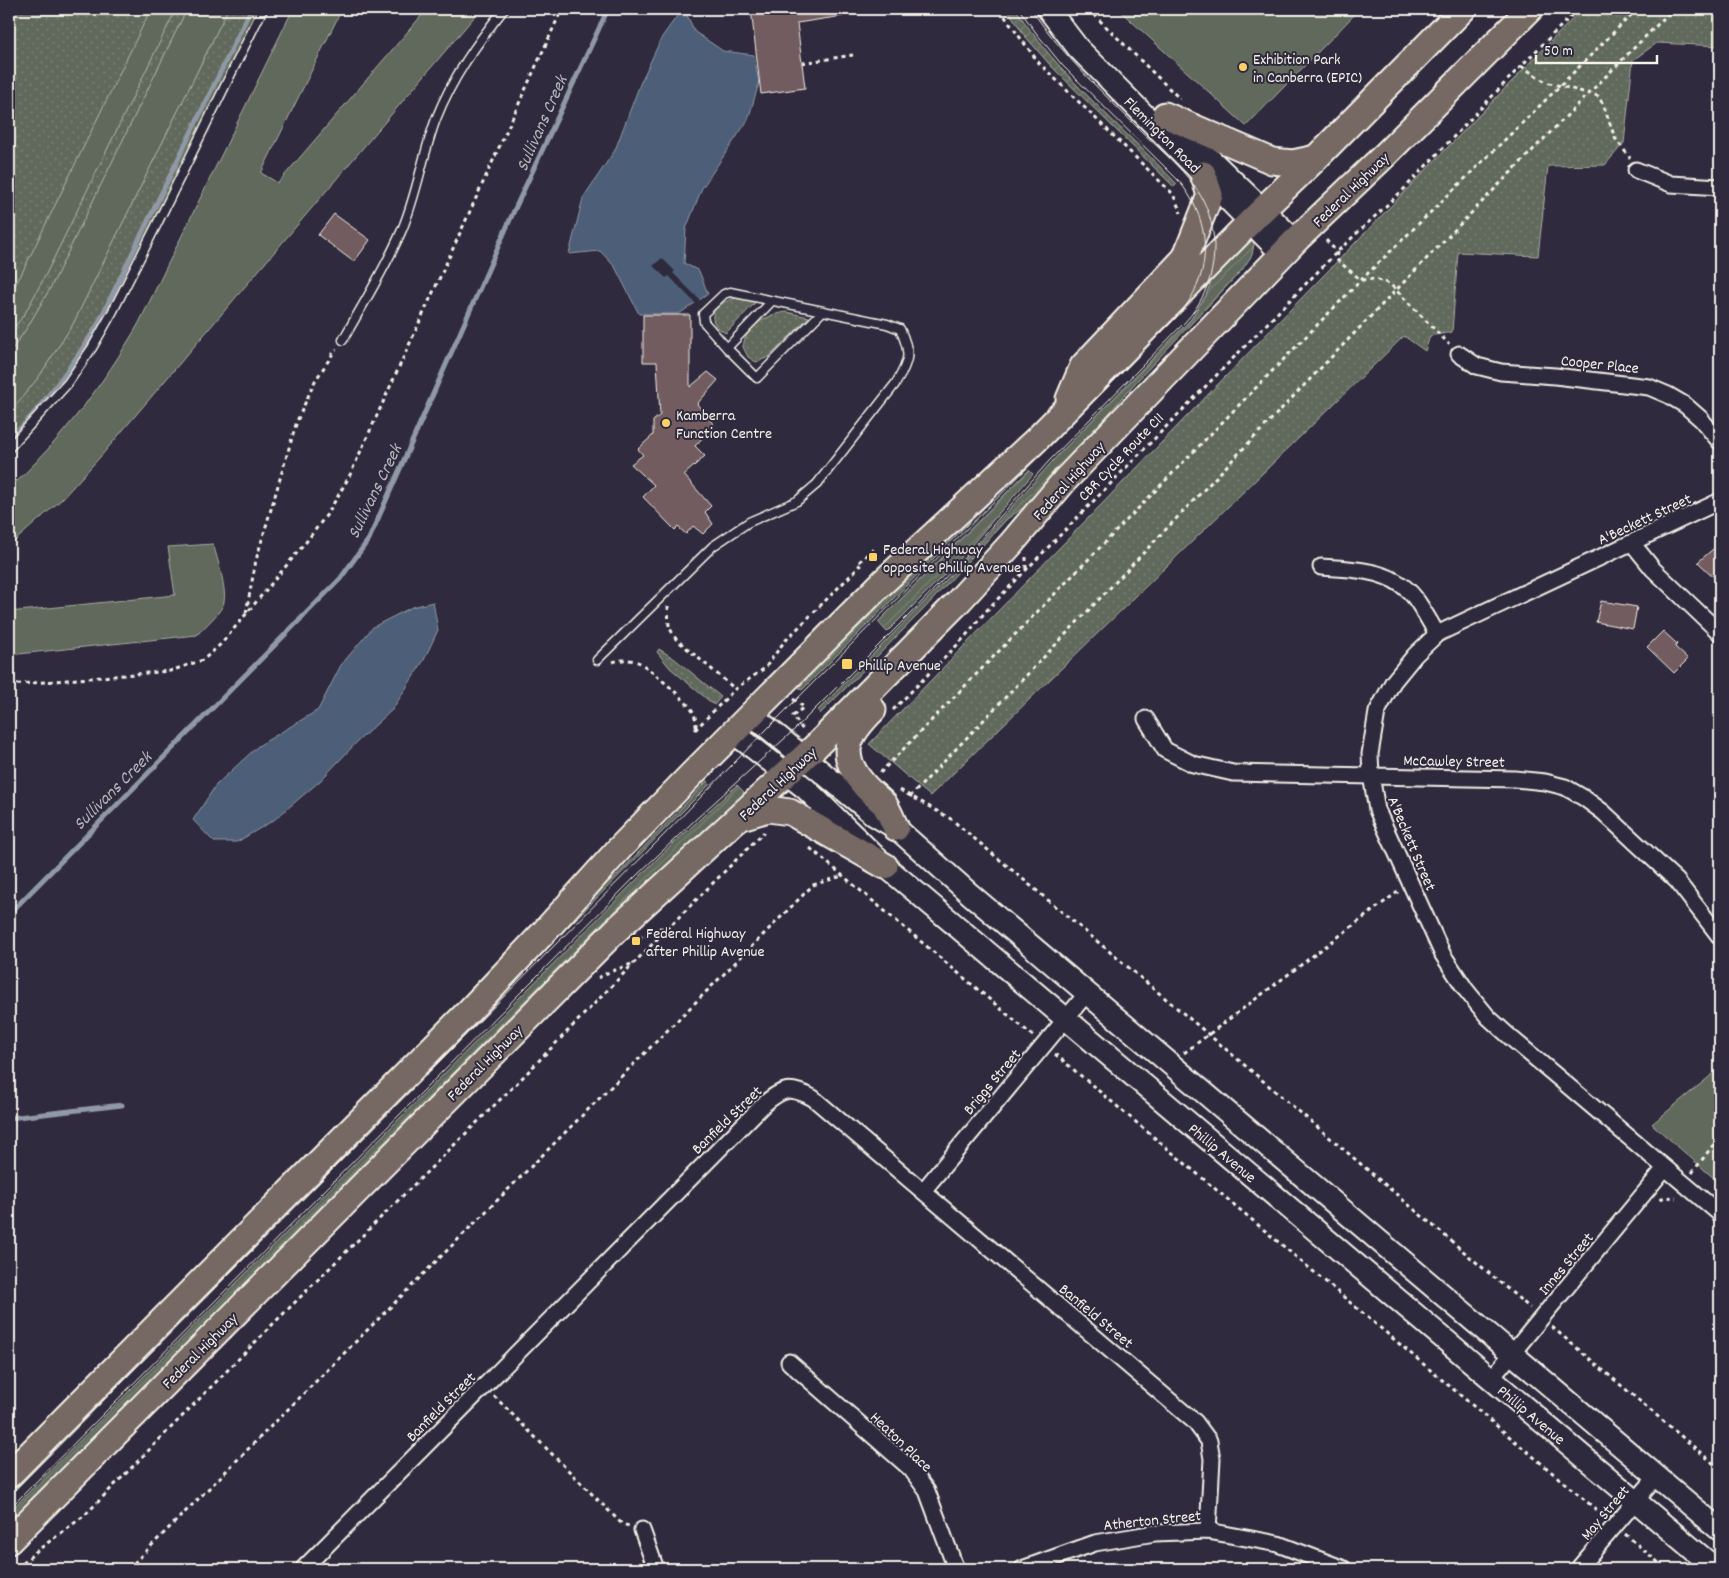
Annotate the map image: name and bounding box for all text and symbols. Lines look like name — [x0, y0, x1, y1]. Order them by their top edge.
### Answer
scale bar — [1536, 32, 1658, 64]
text: 50 m — [1544, 41, 1573, 63]
place label: Exhibition Park in Canberra (EPIC) — [1253, 49, 1362, 90]
marker: Exhibition Park in Canberra (EPIC) — [1237, 61, 1249, 73]
water label: Sullivans Creek — [511, 71, 576, 176]
street label: Flemington Road — [1118, 92, 1205, 179]
street label: Federal Highway — [1308, 148, 1396, 234]
street label: Cooper Place — [1560, 350, 1640, 381]
place label: Kamberra Function Centre — [676, 405, 772, 446]
street label: CBR Cycle Route C11 — [1073, 408, 1170, 507]
marker: Kamberra Function Centre — [660, 417, 672, 429]
street label: Federal Highway — [1028, 437, 1112, 526]
water label: Sullivans Creek — [343, 439, 411, 544]
street label: A'Beckett Street — [1594, 488, 1696, 552]
place label: Federal Highway opposite Phillip Avenue — [883, 539, 1021, 580]
marker: Federal Highway opposite Phillip Avenue — [867, 551, 879, 563]
place label: Phillip Avenue — [858, 655, 941, 678]
marker: Phillip Avenue — [840, 657, 854, 671]
street label: Federal Highway — [735, 742, 823, 827]
water label: Sullivans Creek — [69, 746, 160, 837]
street label: McCawley Street — [1403, 750, 1505, 775]
street label: A'Beckett Street — [1380, 793, 1441, 895]
place label: Federal Highway after Phillip Avenue — [646, 923, 765, 964]
marker: Federal Highway after Phillip Avenue — [630, 935, 642, 947]
street label: Federal Highway — [442, 1020, 529, 1107]
street label: Briggs Street — [958, 1045, 1027, 1121]
street label: Banfield Street — [687, 1081, 768, 1161]
street label: Phillip Avenue — [1182, 1118, 1261, 1189]
street label: Innes Street — [1534, 1228, 1600, 1301]
street label: Banfield Street — [1053, 1279, 1138, 1355]
street label: Federal Highway — [157, 1308, 244, 1395]
street label: Banfield Street — [402, 1367, 482, 1448]
street label: Phillip Avenue — [1491, 1380, 1570, 1451]
street label: Heaton Place — [864, 1407, 937, 1478]
street label: May Street — [1576, 1481, 1636, 1546]
street label: Atherton Street — [1102, 1505, 1202, 1538]

